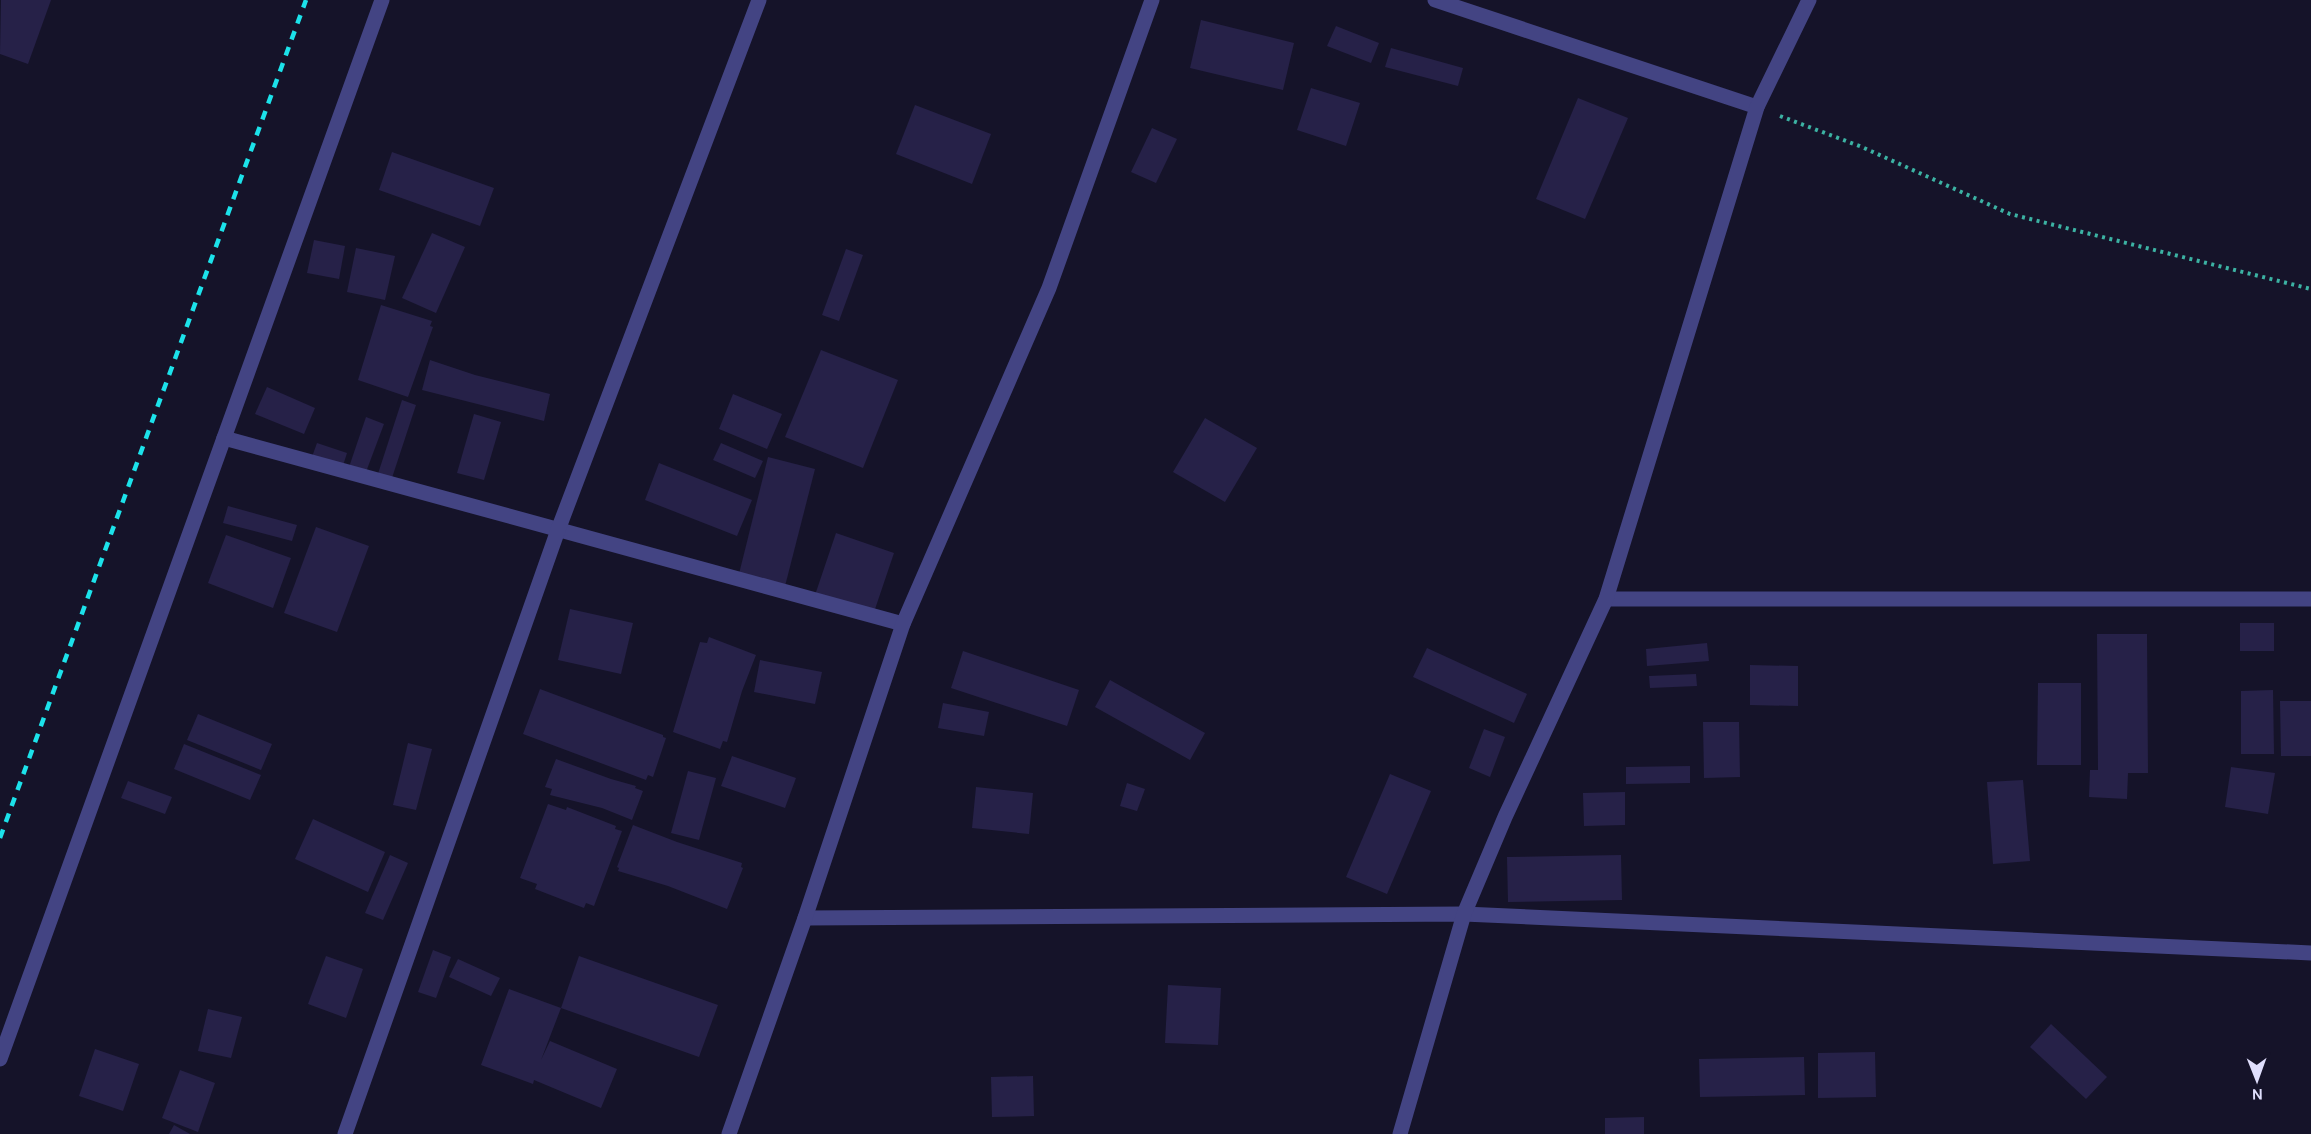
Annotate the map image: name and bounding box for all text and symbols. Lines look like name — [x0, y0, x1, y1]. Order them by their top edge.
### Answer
north arrow — [2227, 1050, 2287, 1110]
text: N — [2251, 1085, 2263, 1104]

